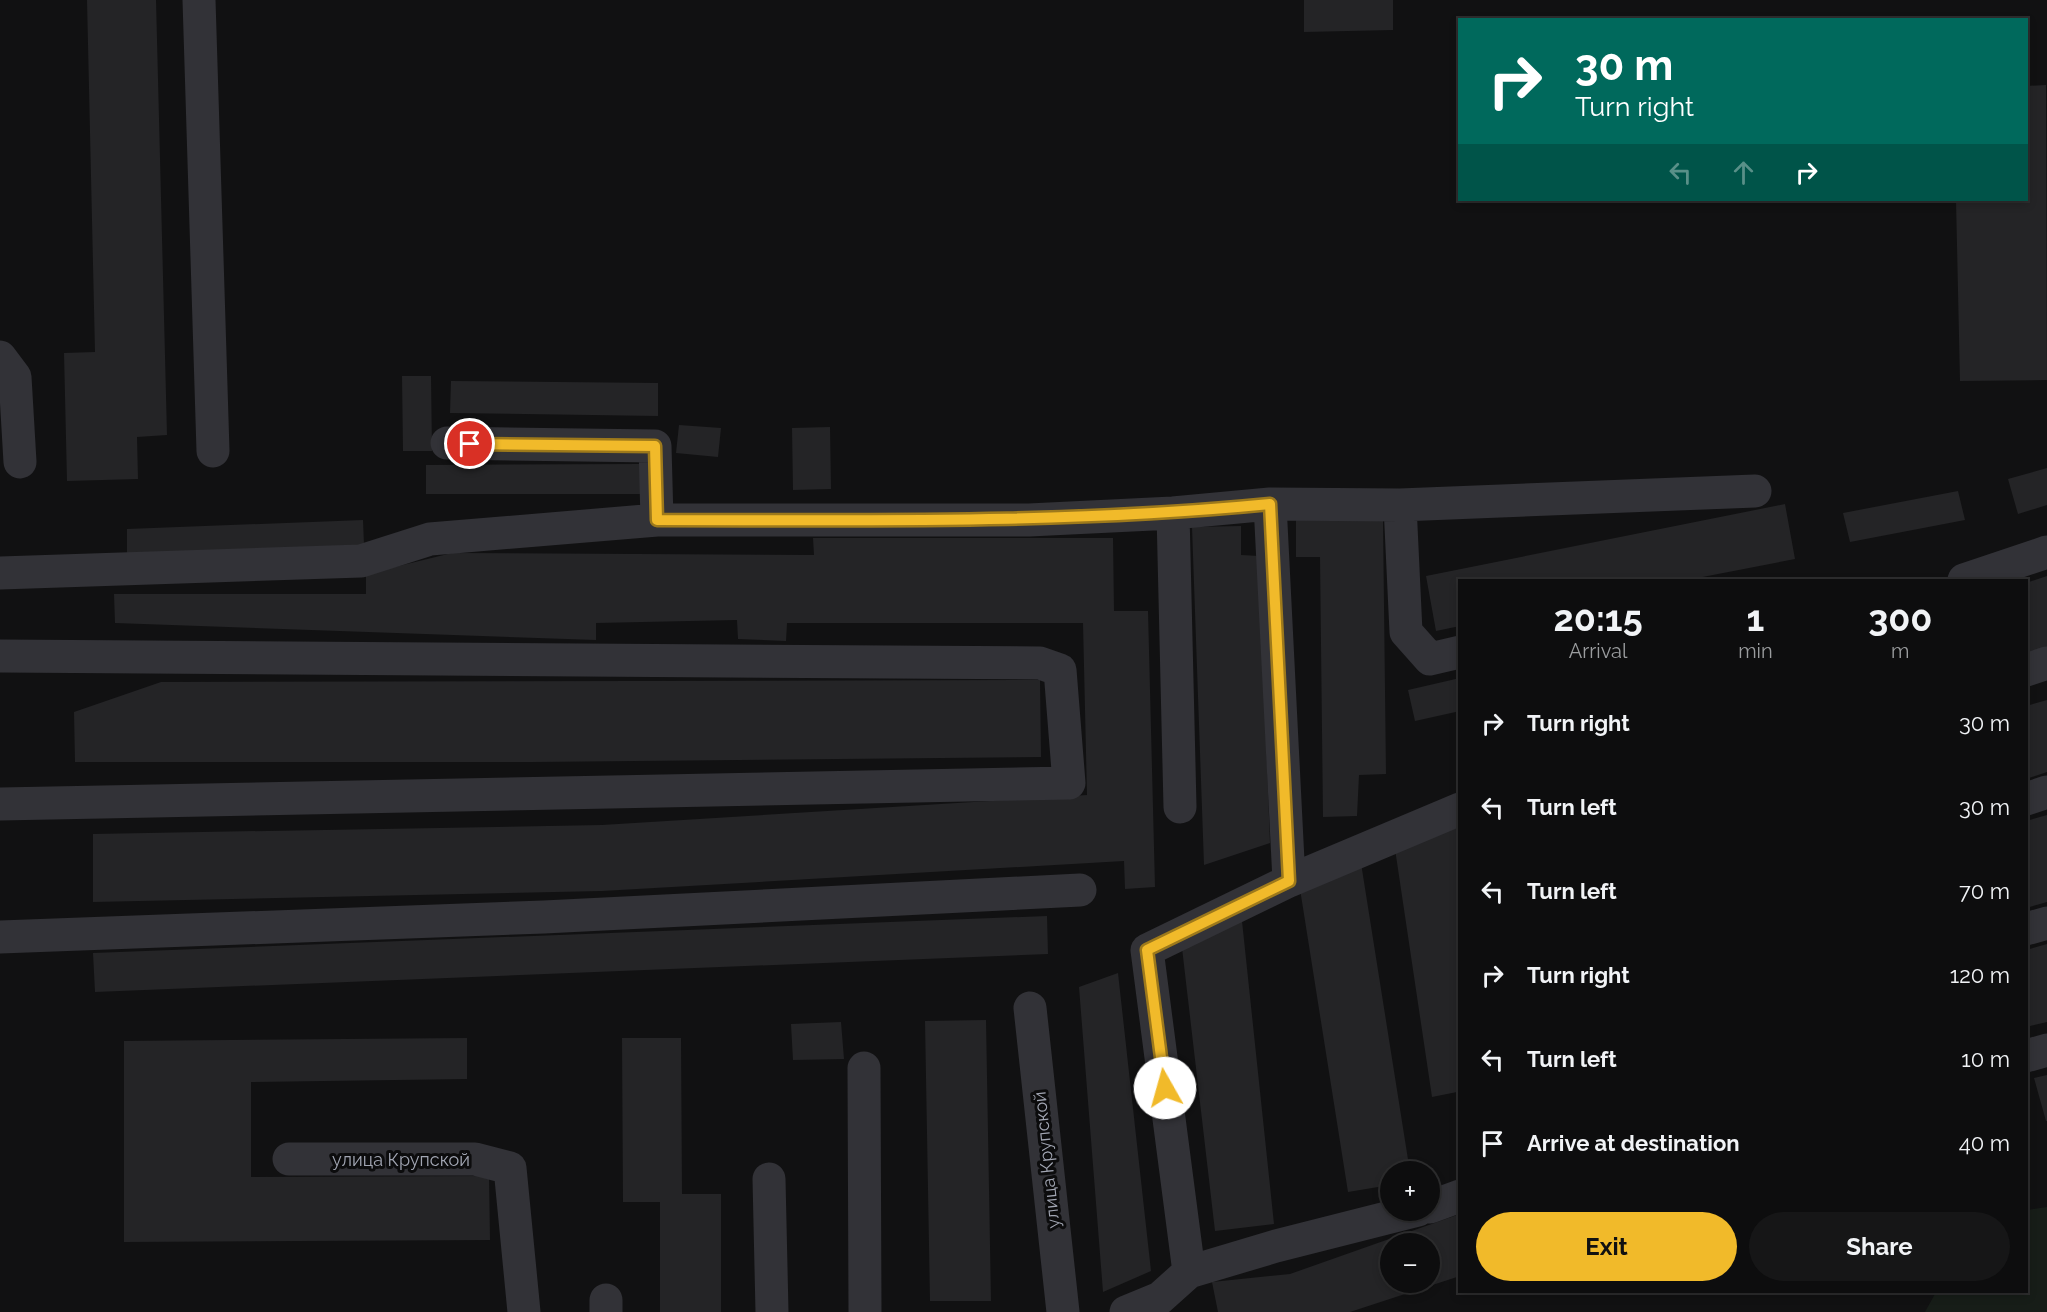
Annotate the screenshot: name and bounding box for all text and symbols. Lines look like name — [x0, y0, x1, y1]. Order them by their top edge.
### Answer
text: 30 m — [1575, 41, 1673, 90]
icon: right — [1476, 42, 1554, 120]
text: Turn right — [1575, 91, 1694, 122]
icon: left — [1664, 156, 1697, 189]
icon: ahead — [1727, 156, 1760, 189]
icon: right — [1790, 156, 1823, 189]
pin — [444, 418, 495, 469]
icon: arrive — [453, 427, 486, 460]
text: 20:15 — [1554, 597, 1643, 639]
text: 1 — [1746, 597, 1764, 639]
text: 300 — [1868, 597, 1932, 639]
text: Arrival — [1569, 639, 1627, 663]
text: min — [1738, 639, 1773, 663]
text: m — [1891, 639, 1909, 663]
icon: right — [1476, 707, 1509, 740]
text: Turn right — [1527, 710, 1630, 736]
text: 30 m — [1959, 710, 2010, 736]
icon: left — [1476, 791, 1509, 824]
text: Turn left — [1527, 794, 1617, 820]
text: 30 m — [1959, 794, 2010, 820]
icon: left — [1476, 875, 1509, 908]
text: Turn left — [1527, 878, 1617, 904]
text: 70 m — [1959, 878, 2010, 904]
icon: right — [1476, 959, 1509, 992]
text: Turn right — [1527, 962, 1630, 988]
text: 120 m — [1950, 962, 2010, 988]
icon: left — [1476, 1043, 1509, 1076]
text: Turn left — [1527, 1046, 1617, 1072]
text: 10 m — [1961, 1046, 2010, 1072]
position arrow — [1133, 1056, 1197, 1120]
street label: улица Крупской — [1028, 1090, 1064, 1230]
icon: arrive — [1476, 1127, 1509, 1160]
text: Arrive at destination — [1527, 1130, 1740, 1156]
text: 40 m — [1959, 1130, 2010, 1156]
street label: улица Крупской — [332, 1149, 470, 1170]
map controls — [1380, 1161, 1440, 1293]
button: + — [1380, 1161, 1440, 1221]
button: Exit — [1476, 1212, 1737, 1281]
button: Share — [1749, 1212, 2010, 1281]
button: − — [1380, 1233, 1440, 1293]

